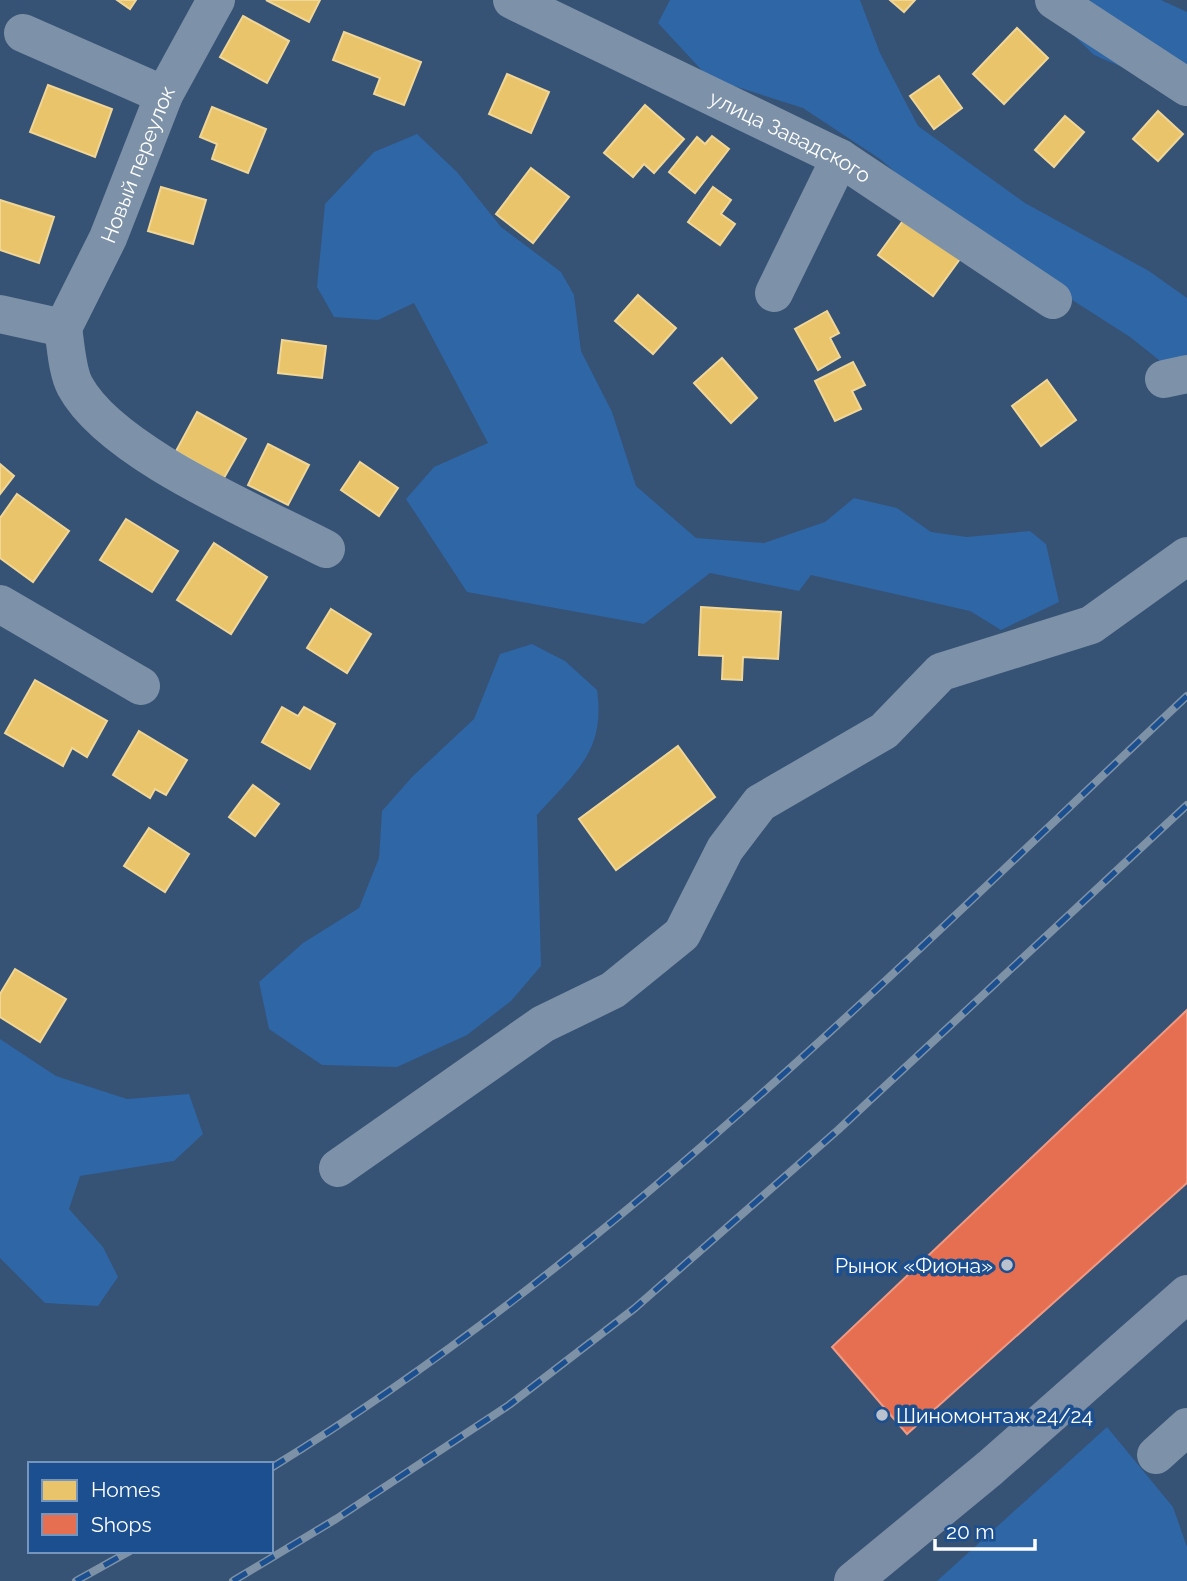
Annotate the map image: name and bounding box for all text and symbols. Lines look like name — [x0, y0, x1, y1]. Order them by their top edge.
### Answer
street label: Новый переулок — [95, 81, 180, 246]
street label: улица Завадского — [706, 85, 876, 188]
place label: Рынок «Фиона» — [835, 1253, 993, 1278]
marker: Рынок «Фиона» — [999, 1257, 1015, 1273]
place label: Шиномонтаж 24/24 — [896, 1403, 1093, 1428]
marker: Шиномонтаж 24/24 — [874, 1407, 890, 1423]
legend — [28, 1462, 273, 1553]
text: Homes — [91, 1477, 161, 1502]
scale bar — [935, 1508, 1035, 1552]
text: Shops — [91, 1512, 152, 1537]
text: 20 m — [946, 1519, 994, 1544]

